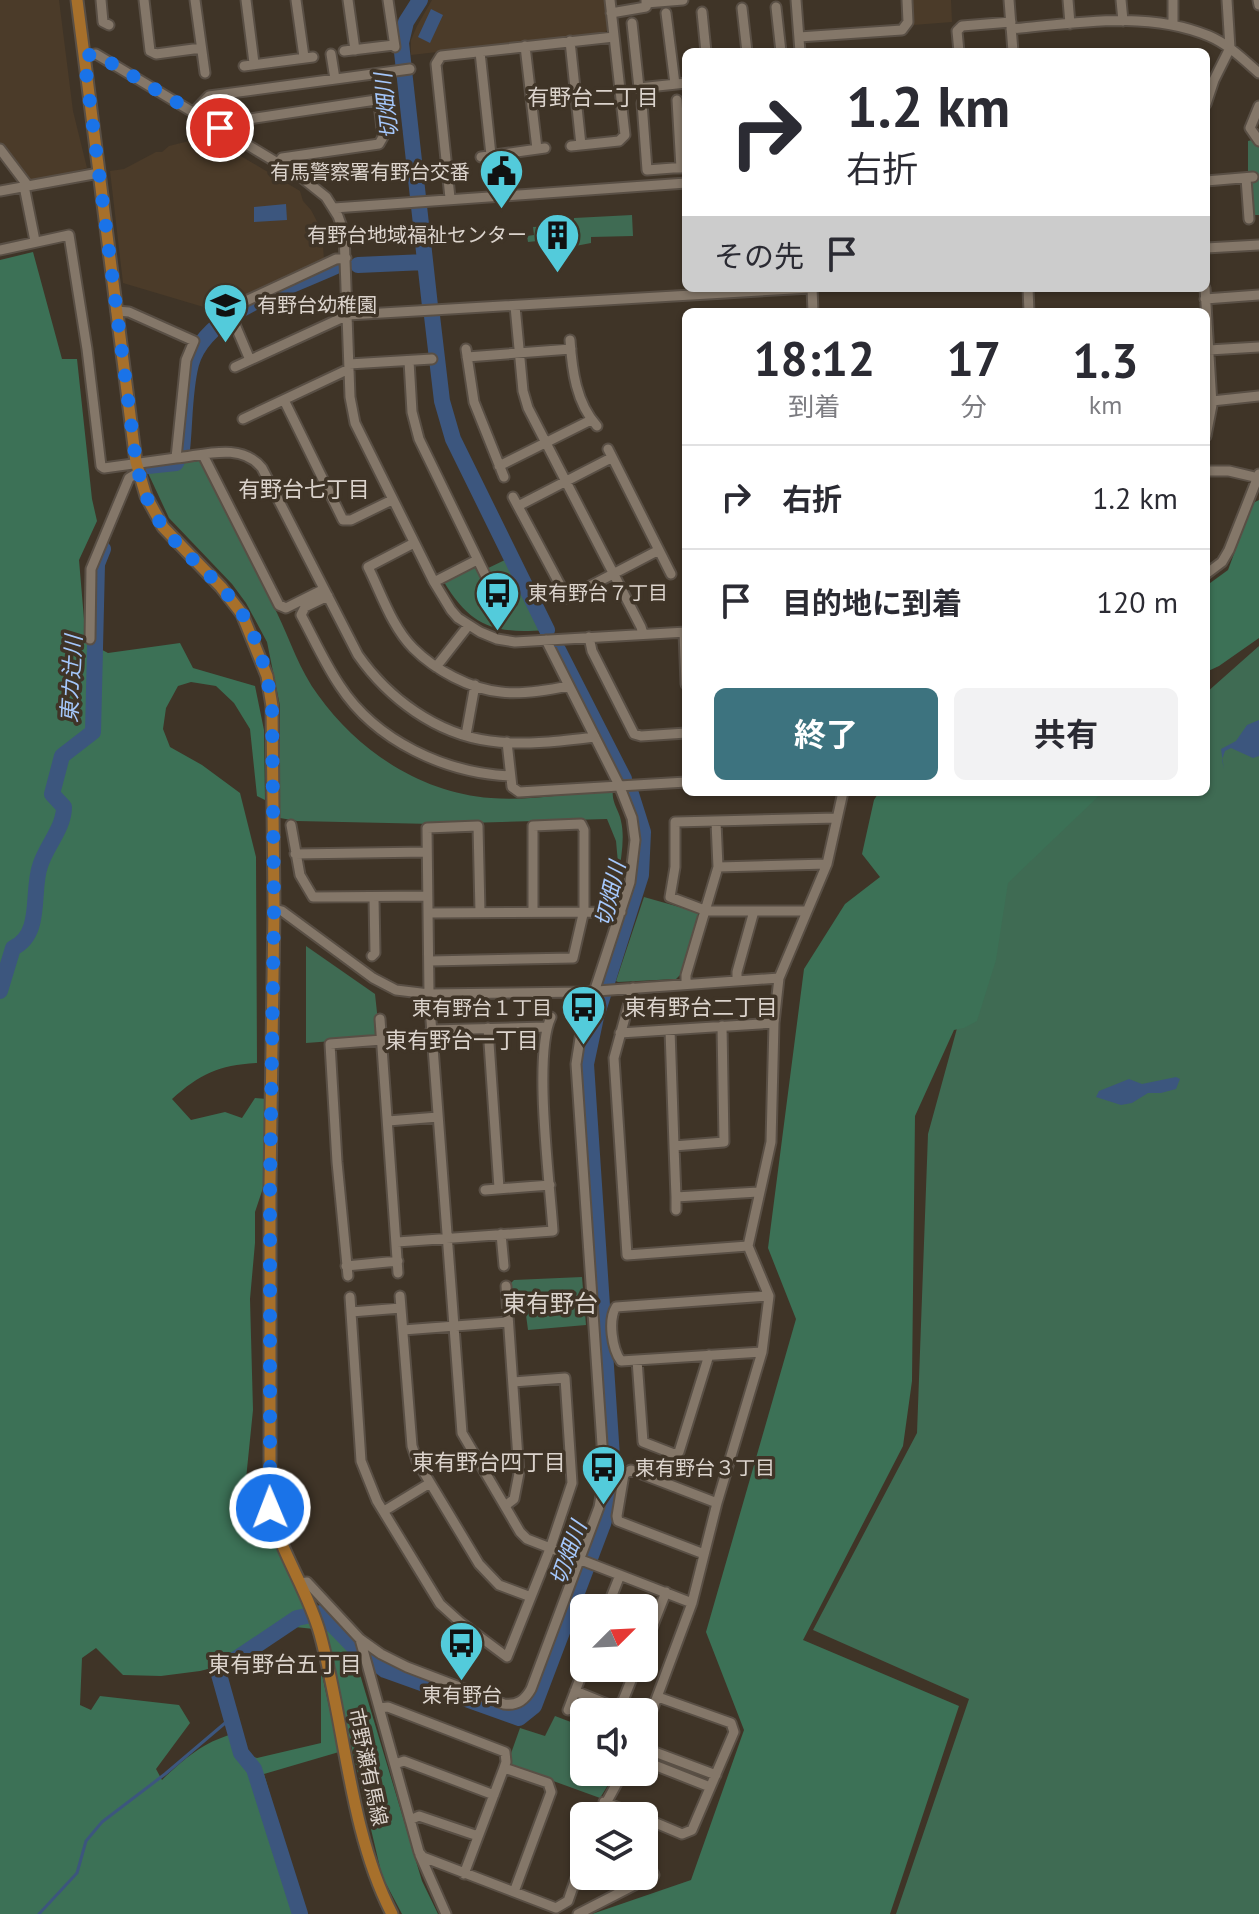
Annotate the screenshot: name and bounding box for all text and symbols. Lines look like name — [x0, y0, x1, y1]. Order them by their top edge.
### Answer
water label: 切畑川 — [368, 70, 403, 140]
text: 1.2 km — [846, 70, 1010, 142]
icon: right — [714, 80, 818, 184]
district label: 有野台二丁目 — [527, 83, 659, 111]
pin — [186, 94, 254, 162]
icon: arrive — [198, 106, 242, 150]
text: 右折 — [846, 145, 918, 192]
public building icon: 有馬警察署有野台交番 — [477, 148, 525, 211]
place label: 有馬警察署有野台交番 — [270, 159, 470, 185]
building icon: 有野台地域福祉センター — [534, 211, 582, 274]
place label: 有野台地域福祉センター — [307, 222, 527, 248]
icon: arrive — [820, 232, 864, 276]
text: その先 — [714, 236, 804, 275]
school or university icon: 有野台幼稚園 — [202, 281, 250, 344]
place label: 有野台幼稚園 — [257, 292, 377, 318]
text: 18:12 — [753, 327, 875, 389]
text: 17 — [947, 327, 1001, 389]
text: 1.3 — [1072, 329, 1139, 391]
text: km — [1089, 388, 1122, 421]
text: 到着 — [788, 390, 840, 423]
text: 分 — [961, 390, 987, 423]
district label: 有野台七丁目 — [238, 475, 370, 503]
icon: right — [714, 475, 758, 519]
text: 1.2 km — [1092, 478, 1178, 517]
text: 右折 — [782, 479, 842, 518]
bus stop icon: 東有野台７丁目 — [473, 569, 521, 632]
icon: arrive — [714, 579, 758, 623]
place label: 東有野台７丁目 — [528, 580, 668, 606]
text: 120 m — [1097, 582, 1178, 621]
text: 目的地に到着 — [782, 583, 962, 622]
water label: 東カ辻川 — [55, 632, 87, 724]
button: 終了 — [714, 688, 938, 780]
button: 共有 — [954, 688, 1178, 780]
water label: 切畑川 — [589, 857, 632, 929]
bus stop icon: 東有野台１丁目 — [559, 984, 607, 1047]
district label: 東有野台二丁目 — [624, 993, 778, 1021]
place label: 東有野台１丁目 — [412, 995, 552, 1021]
district label: 東有野台一丁目 — [385, 1026, 539, 1054]
district label: 東有野台 — [502, 1288, 598, 1319]
bus stop icon: 東有野台３丁目 — [580, 1444, 628, 1507]
district label: 東有野台四丁目 — [412, 1448, 566, 1476]
place label: 東有野台３丁目 — [635, 1455, 775, 1481]
position arrow — [228, 1466, 312, 1550]
water label: 切畑川 — [544, 1515, 593, 1589]
north arrow — [570, 1594, 658, 1682]
map controls — [570, 1594, 658, 1890]
bus stop icon: 東有野台 — [438, 1619, 486, 1682]
district label: 東有野台五丁目 — [208, 1650, 362, 1678]
place label: 東有野台 — [422, 1682, 502, 1708]
button: sound — [570, 1698, 658, 1786]
street label: 市野瀬有馬線 — [343, 1706, 393, 1828]
button: layers — [570, 1802, 658, 1890]

